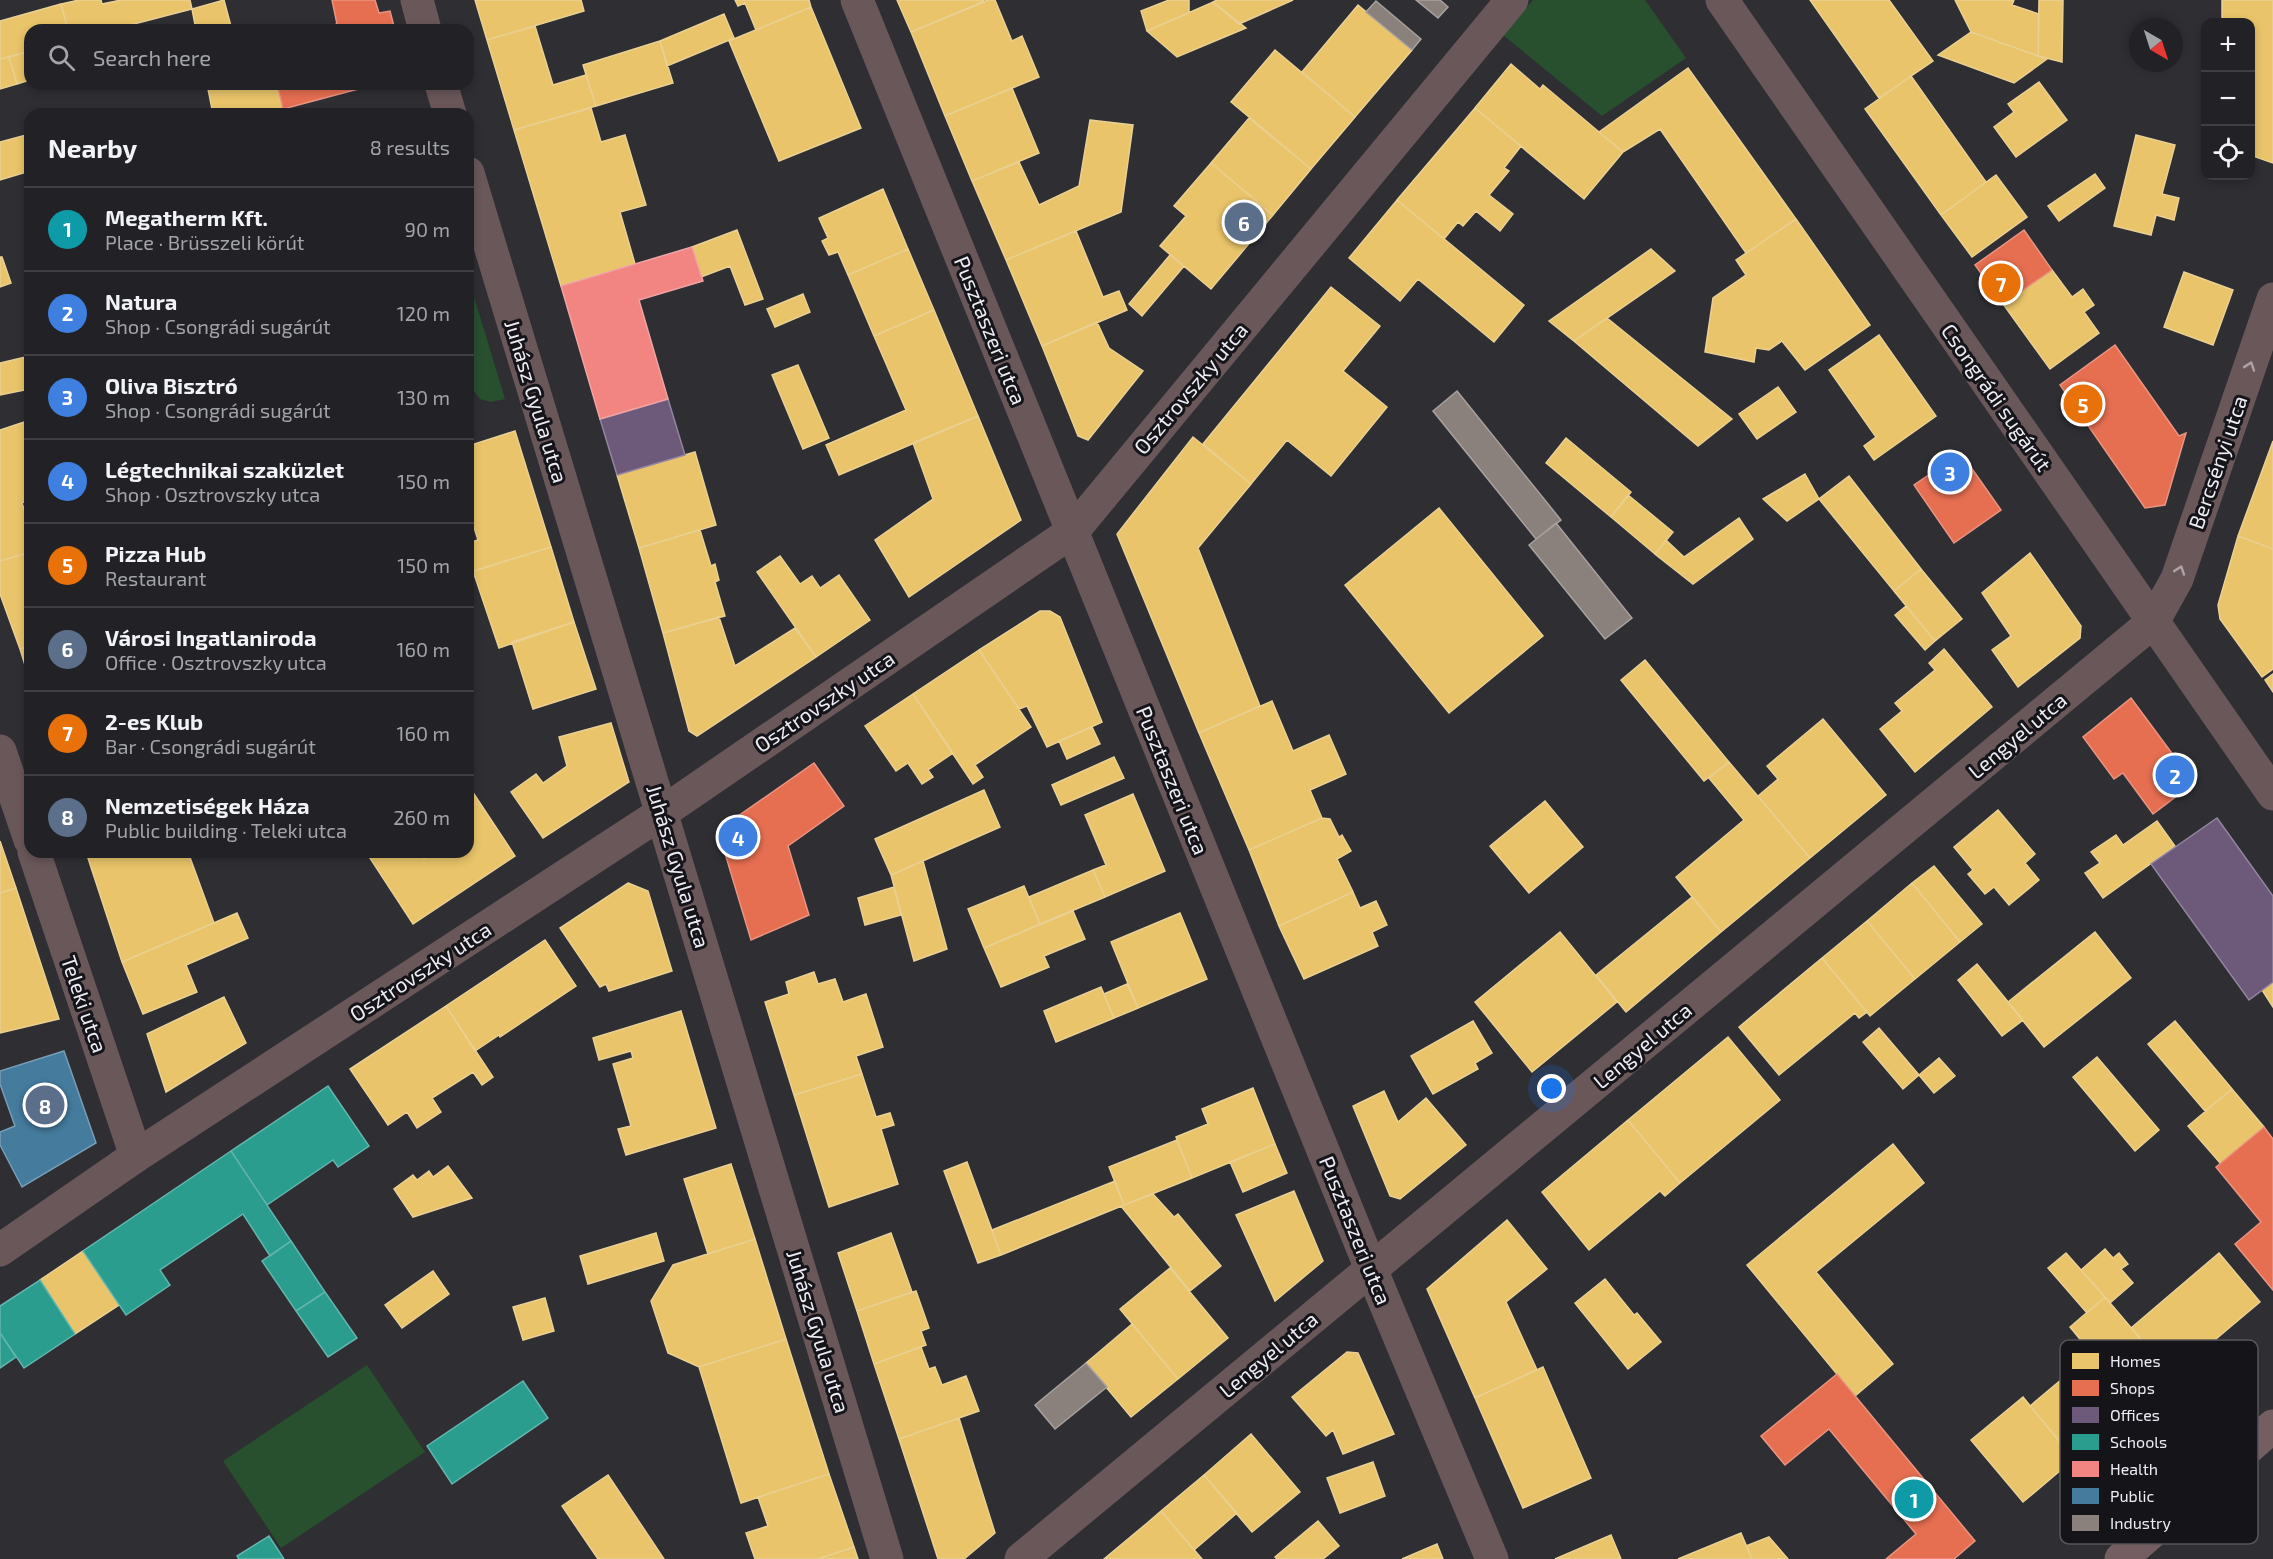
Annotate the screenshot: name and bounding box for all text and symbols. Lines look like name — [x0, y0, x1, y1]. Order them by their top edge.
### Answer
north arrow — [2129, 18, 2183, 72]
map controls — [2201, 18, 2255, 180]
button: + — [2201, 18, 2255, 72]
search box — [24, 24, 474, 90]
icon: search — [45, 41, 78, 74]
text: Search here — [93, 44, 211, 70]
button: − — [2201, 72, 2255, 126]
button: locate — [2201, 126, 2255, 180]
text: Nearby — [48, 132, 137, 163]
text: 8 results — [370, 135, 450, 159]
pin: 6 — [1224, 200, 1264, 244]
text: Megatherm Kft. — [105, 204, 268, 230]
text: 1 — [63, 217, 72, 241]
text: 90 m — [405, 217, 450, 241]
text: Place · Brüsszeli körút — [105, 230, 304, 254]
street label: Pusztaszeri utca — [950, 252, 1032, 408]
pin: 7 — [1982, 260, 2020, 306]
text: Natura — [105, 288, 177, 314]
text: 2 — [62, 301, 73, 325]
text: 120 m — [397, 301, 450, 325]
text: Shop · Csongrádi sugárút — [105, 314, 331, 338]
street label: Juhász Gyula utca — [500, 316, 574, 486]
street label: Osztrovszky utca — [1128, 317, 1252, 459]
street label: Csongrádi sugárút — [1937, 318, 2057, 476]
one-way arrow — [2243, 361, 2256, 372]
text: Oliva Bisztró — [105, 372, 238, 398]
pin: 5 — [2064, 382, 2102, 426]
text: 3 — [62, 385, 73, 409]
text: 130 m — [397, 385, 450, 409]
street label: Bercsényi utca — [2182, 392, 2252, 532]
text: Shop · Csongrádi sugárút — [105, 398, 331, 422]
pin: 3 — [1930, 450, 1970, 494]
text: Légtechnikai szaküzlet — [105, 456, 344, 482]
text: 4 — [61, 469, 74, 493]
text: 150 m — [397, 469, 450, 493]
text: Shop · Osztrovszky utca — [105, 482, 320, 506]
text: Pizza Hub — [105, 540, 206, 566]
text: 5 — [62, 553, 73, 577]
text: 150 m — [397, 553, 450, 577]
one-way arrow — [2173, 565, 2186, 576]
text: Restaurant — [105, 566, 206, 590]
text: Városi Ingatlaniroda — [105, 624, 317, 650]
text: 6 — [62, 637, 73, 661]
text: 160 m — [397, 637, 450, 661]
street label: Osztrovszky utca — [749, 645, 899, 757]
text: Office · Osztrovszky utca — [105, 650, 327, 674]
street label: Lengyel utca — [1963, 687, 2071, 783]
street label: Pusztaszeri utca — [1132, 702, 1214, 858]
text: 2-es Klub — [105, 708, 203, 734]
text: 7 — [62, 721, 73, 745]
text: 160 m — [397, 721, 450, 745]
text: Bar · Csongrádi sugárút — [105, 734, 316, 758]
pin: 2 — [2156, 752, 2194, 798]
street label: Juhász Gyula utca — [642, 781, 716, 951]
text: Nemzetiségek Háza — [105, 792, 310, 818]
text: 8 — [61, 805, 74, 829]
text: 260 m — [393, 805, 450, 829]
pin: 4 — [718, 814, 758, 860]
text: Public building · Teleki utca — [105, 818, 347, 842]
street label: Osztrovszky utca — [345, 916, 495, 1026]
street label: Teleki utca — [57, 952, 113, 1056]
street label: Lengyel utca — [1588, 997, 1696, 1093]
your location — [1537, 1074, 1566, 1103]
pin: 8 — [26, 1082, 64, 1128]
street label: Pusztaszeri utca — [1315, 1152, 1397, 1308]
street label: Juhász Gyula utca — [782, 1246, 856, 1416]
street label: Lengyel utca — [1214, 1306, 1322, 1402]
legend — [2060, 1340, 2258, 1544]
text: Homes — [2110, 1351, 2161, 1370]
text: Shops — [2110, 1378, 2155, 1397]
text: Offices — [2110, 1405, 2160, 1424]
text: Schools — [2110, 1432, 2167, 1451]
text: Health — [2110, 1459, 2158, 1478]
pin: 1 — [1894, 1476, 1934, 1522]
text: Public — [2110, 1486, 2154, 1505]
text: Industry — [2110, 1513, 2171, 1532]

